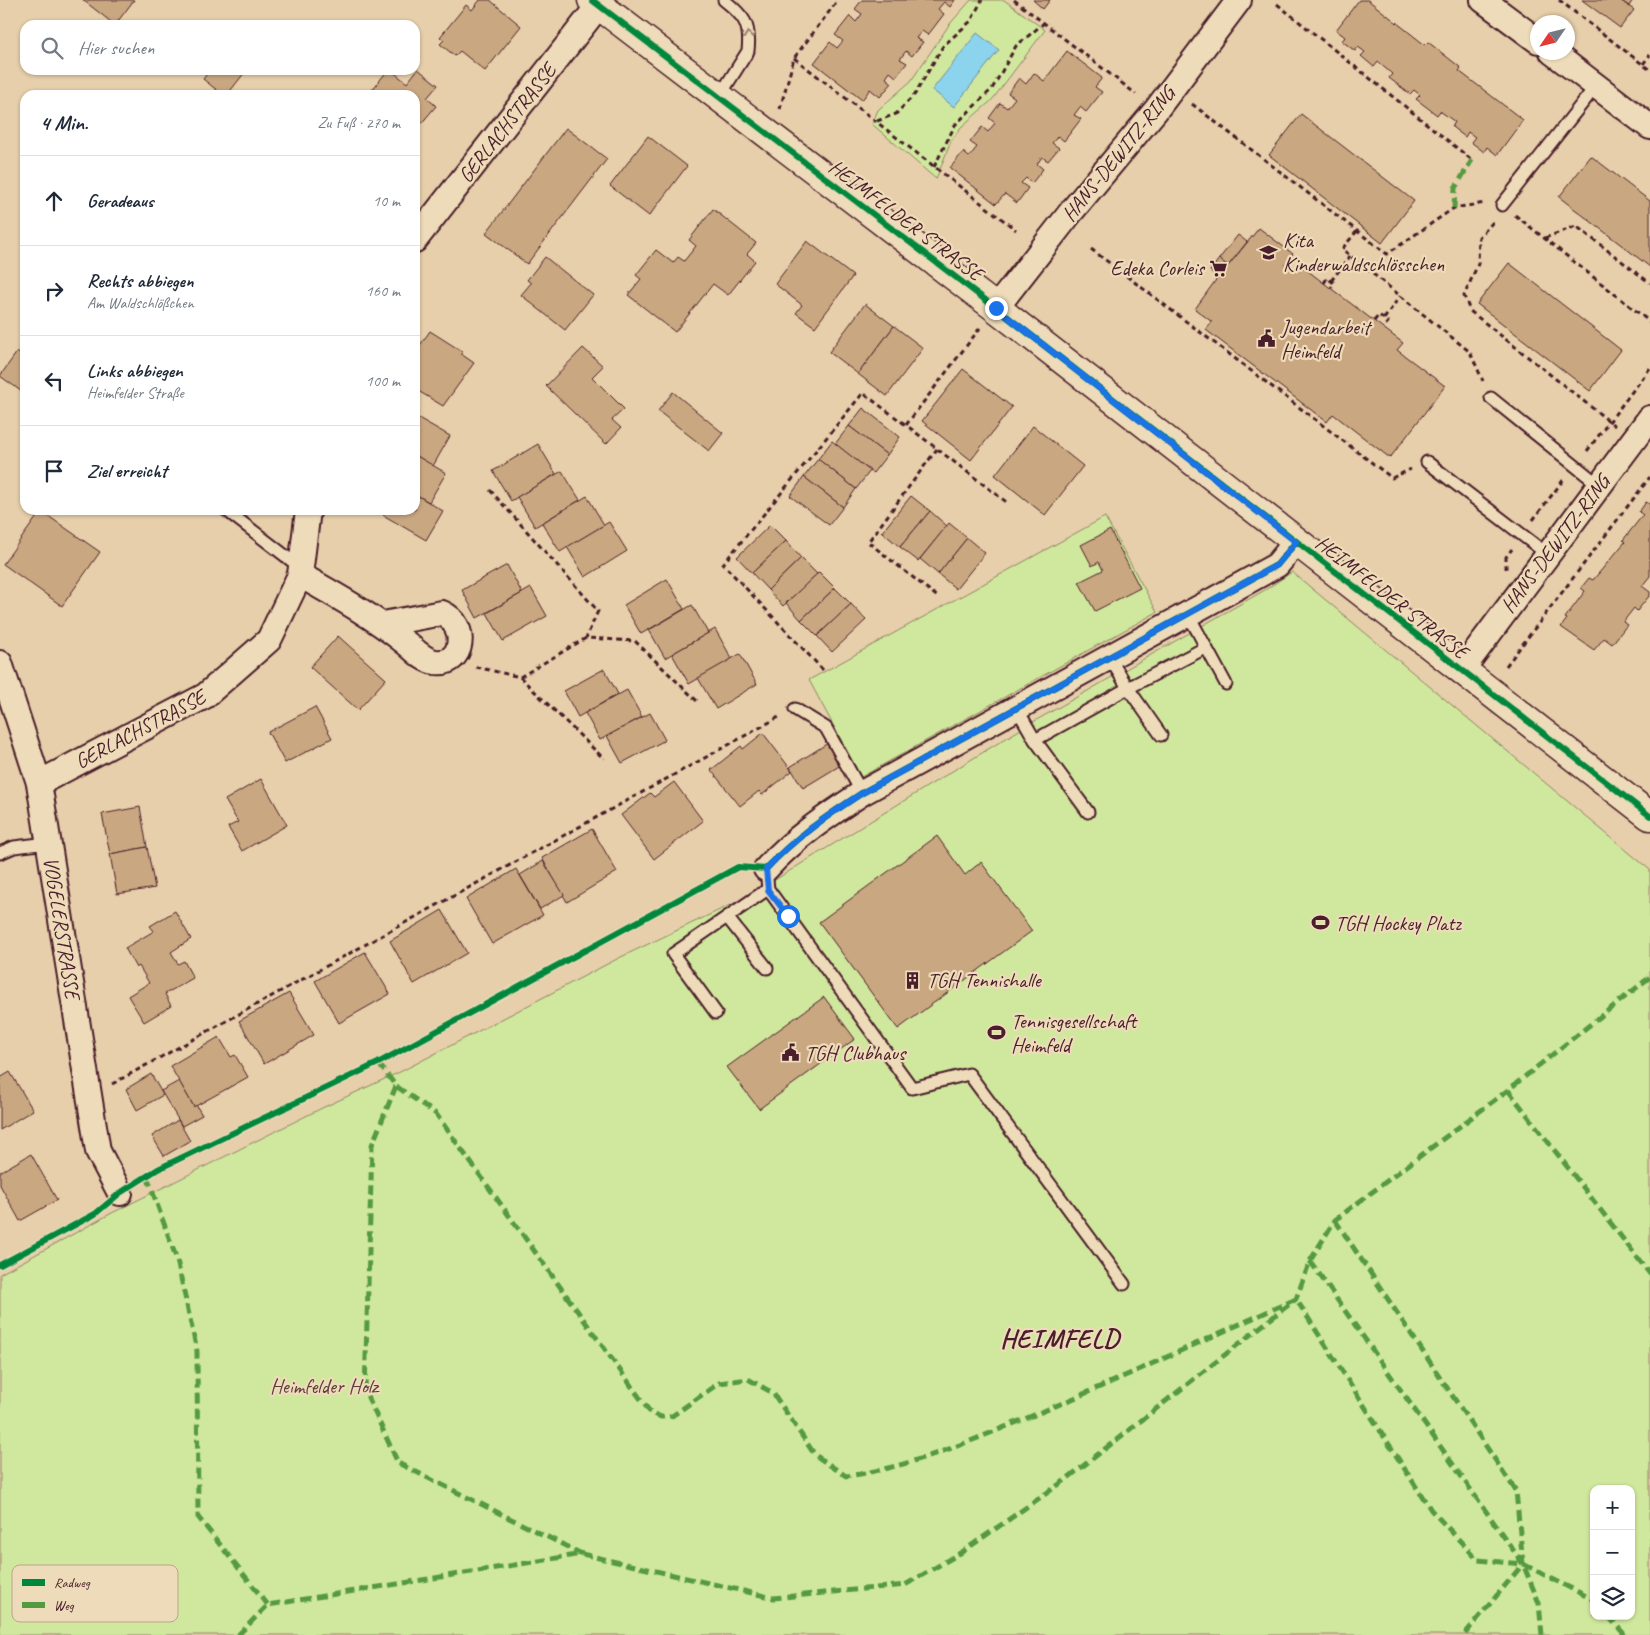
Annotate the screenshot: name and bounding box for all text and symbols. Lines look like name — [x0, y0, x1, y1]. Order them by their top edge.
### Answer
north arrow — [1530, 15, 1575, 60]
search box — [20, 20, 420, 75]
one-way arrow — [743, 30, 754, 38]
icon: search — [38, 34, 66, 62]
text: Hier suchen — [78, 36, 154, 60]
street label: GERLACHSTRASSE — [452, 56, 563, 188]
street label: HANS-DEWITZ-RING — [1056, 79, 1182, 226]
text: 4 Min. — [40, 110, 88, 136]
text: Zu Fuß · 270 m — [317, 113, 400, 133]
street label: HEIMFELDER STRASSE — [824, 154, 990, 288]
icon: ahead — [40, 187, 68, 215]
text: Geradeaus — [87, 189, 154, 213]
text: 10 m — [373, 191, 400, 211]
place label: Kita Kinderwaldschlösschen — [1283, 227, 1445, 277]
school or university icon: Kita Kinderwaldschlösschen — [1259, 242, 1279, 262]
place label: Edeka Corleis — [1110, 255, 1206, 281]
supermarket icon: Edeka Corleis — [1208, 258, 1228, 278]
text: Rechts abbiegen — [87, 269, 193, 293]
icon: right — [40, 277, 68, 305]
text: 160 m — [366, 281, 400, 301]
text: Am Waldschlößchen — [87, 293, 194, 313]
route end — [985, 297, 1008, 320]
place label: Jugendarbeit Heimfeld — [1280, 314, 1373, 364]
public building icon: Jugendarbeit Heimfeld — [1257, 329, 1277, 349]
text: Links abbiegen — [87, 359, 183, 383]
icon: left — [40, 367, 68, 395]
text: 100 m — [366, 371, 400, 391]
text: Heimfelder Straße — [87, 383, 184, 403]
icon: arrive — [40, 457, 68, 485]
text: Ziel erreicht — [87, 459, 167, 483]
street label: HANS-DEWITZ-RING — [1495, 467, 1617, 618]
street label: HEIMFELDER STRASSE — [1311, 529, 1475, 666]
street label: GERLACHSTRASSE — [70, 682, 212, 774]
street label: VOGELERSTRASSE — [38, 855, 86, 1003]
route start — [777, 905, 800, 928]
place label: TGH Hockey Platz — [1335, 910, 1462, 936]
sports icon: TGH Hockey Platz — [1311, 913, 1331, 933]
place label: TGH Tennishalle — [927, 967, 1043, 993]
building icon: TGH Tennishalle — [903, 970, 923, 990]
place label: Tennisgesellschaft Heimfeld — [1011, 1008, 1138, 1058]
sports icon: Tennisgesellschaft Heimfeld — [987, 1023, 1007, 1043]
place label: TGH Clubhaus — [805, 1040, 907, 1066]
public building icon: TGH Clubhaus — [781, 1043, 801, 1063]
district label: HEIMFELD — [1000, 1322, 1121, 1355]
park label: Heimfelder Holz — [270, 1373, 380, 1399]
map controls — [1590, 1485, 1635, 1620]
button: + — [1590, 1485, 1635, 1530]
button: − — [1590, 1530, 1635, 1575]
legend — [12, 1565, 178, 1622]
text: Radweg — [54, 1574, 91, 1591]
button: layers — [1590, 1575, 1635, 1620]
text: Weg — [54, 1597, 75, 1614]

